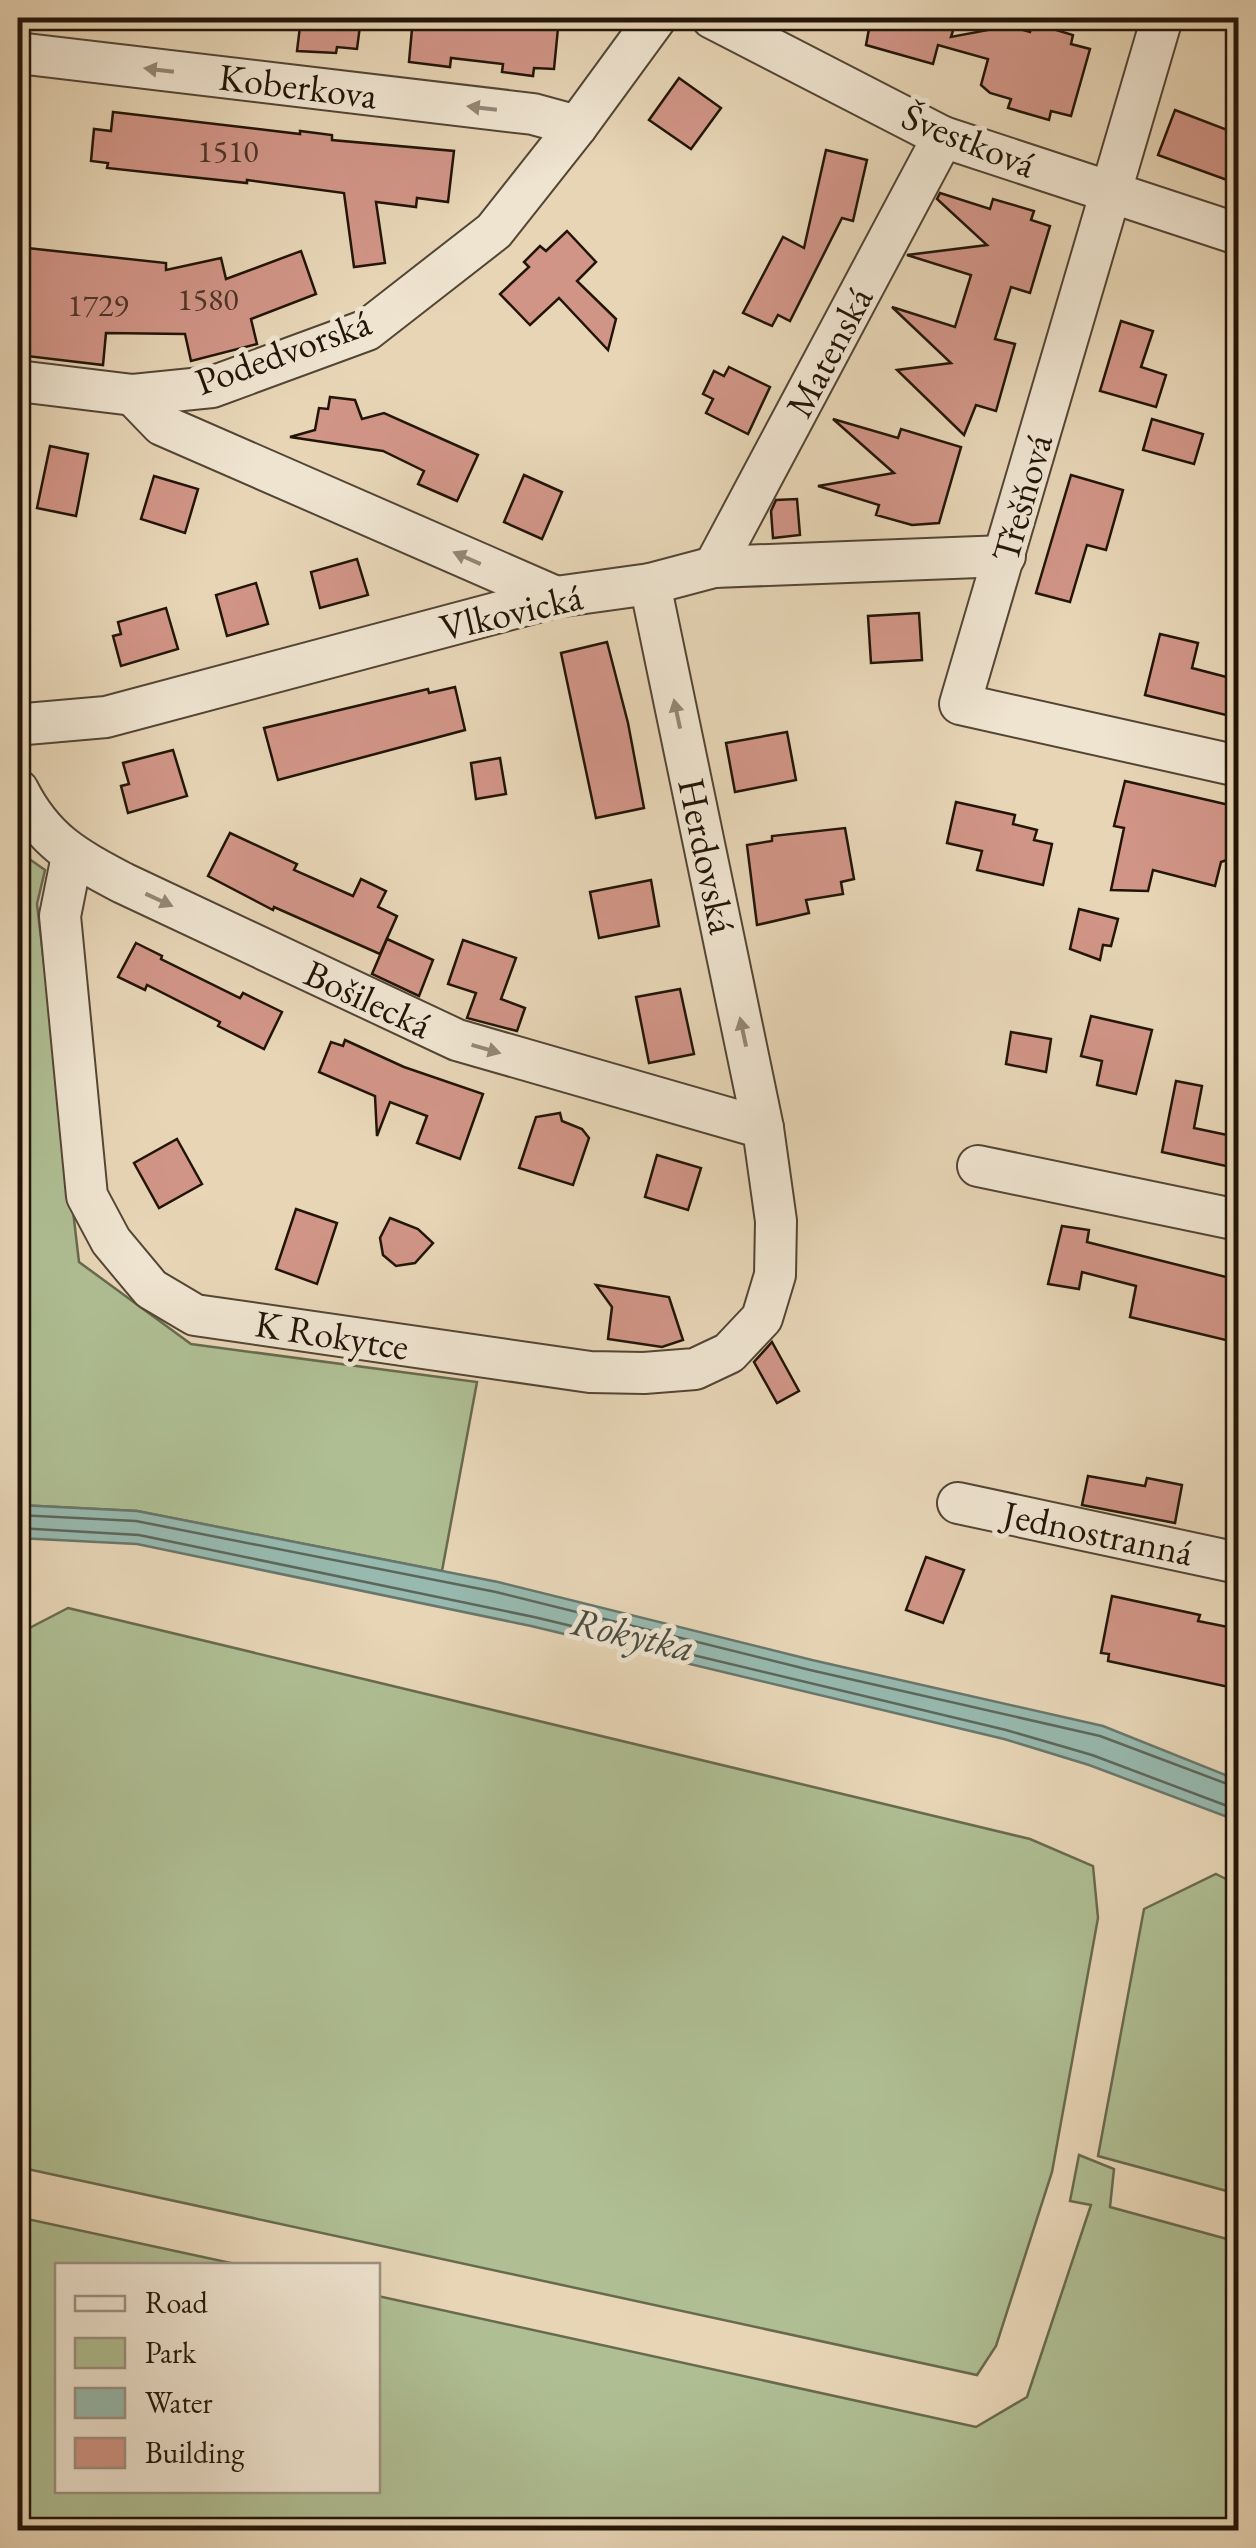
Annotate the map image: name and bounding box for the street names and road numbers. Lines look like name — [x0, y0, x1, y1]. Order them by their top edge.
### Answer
street label: Koberkova — [216, 51, 381, 120]
street label: Švestková — [895, 91, 1044, 189]
street label: Matenská — [774, 277, 884, 425]
street label: Podedvorská — [188, 297, 378, 406]
street label: Třešňová — [980, 427, 1063, 568]
street label: Vlkovická — [435, 571, 588, 652]
street label: Herdovská — [667, 774, 748, 939]
street label: Bošilecká — [297, 948, 440, 1050]
street label: K Rokytce — [252, 1298, 412, 1371]
street label: Jednostranná — [996, 1488, 1198, 1577]

